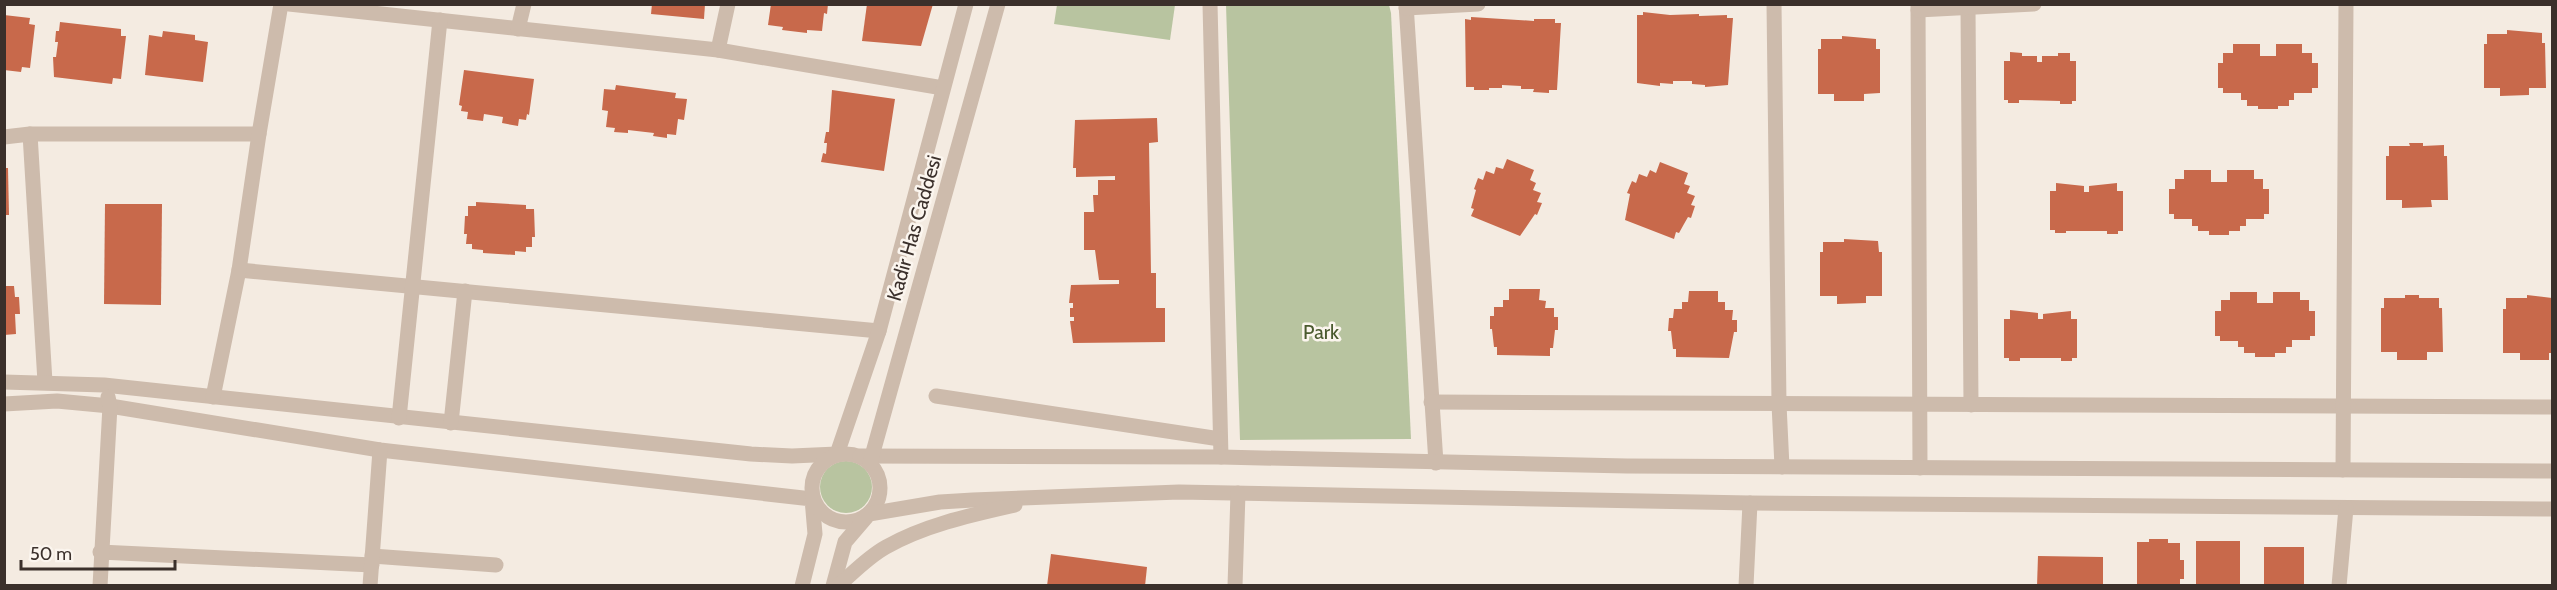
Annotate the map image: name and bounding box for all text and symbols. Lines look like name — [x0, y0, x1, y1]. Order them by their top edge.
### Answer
street label: Kadir Has Caddesi — [882, 152, 946, 304]
park label: Park — [1303, 320, 1339, 344]
scale bar — [21, 533, 176, 571]
text: 50 m — [30, 543, 72, 565]

